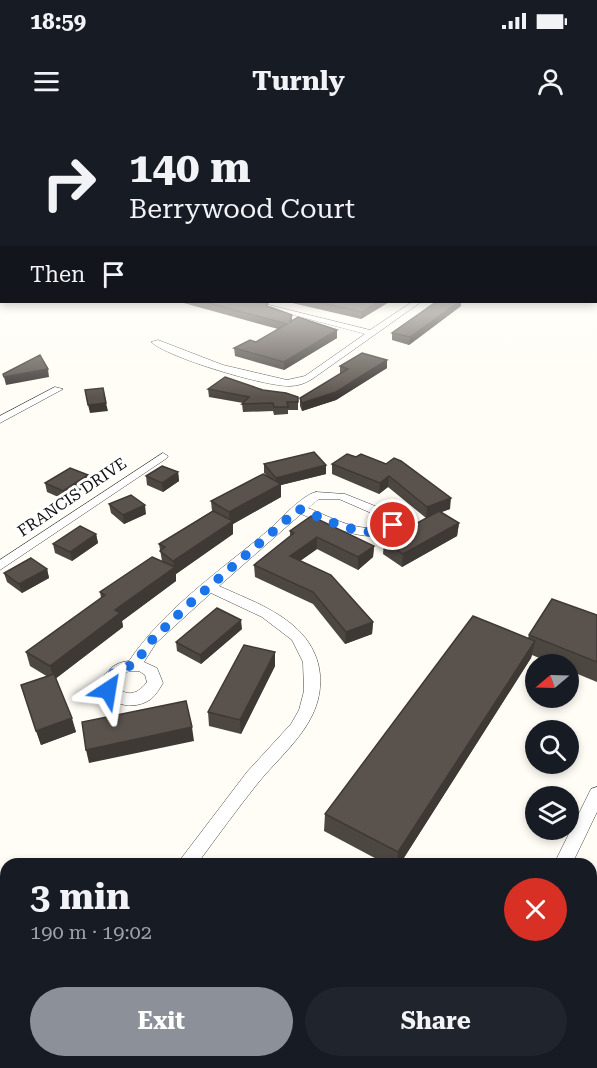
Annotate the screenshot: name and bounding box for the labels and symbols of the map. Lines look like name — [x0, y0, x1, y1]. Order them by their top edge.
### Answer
street label: FRANCIS DRIVE — [14, 454, 130, 540]
pin — [367, 499, 418, 550]
north arrow — [525, 654, 579, 708]
position arrow — [76, 658, 140, 722]

